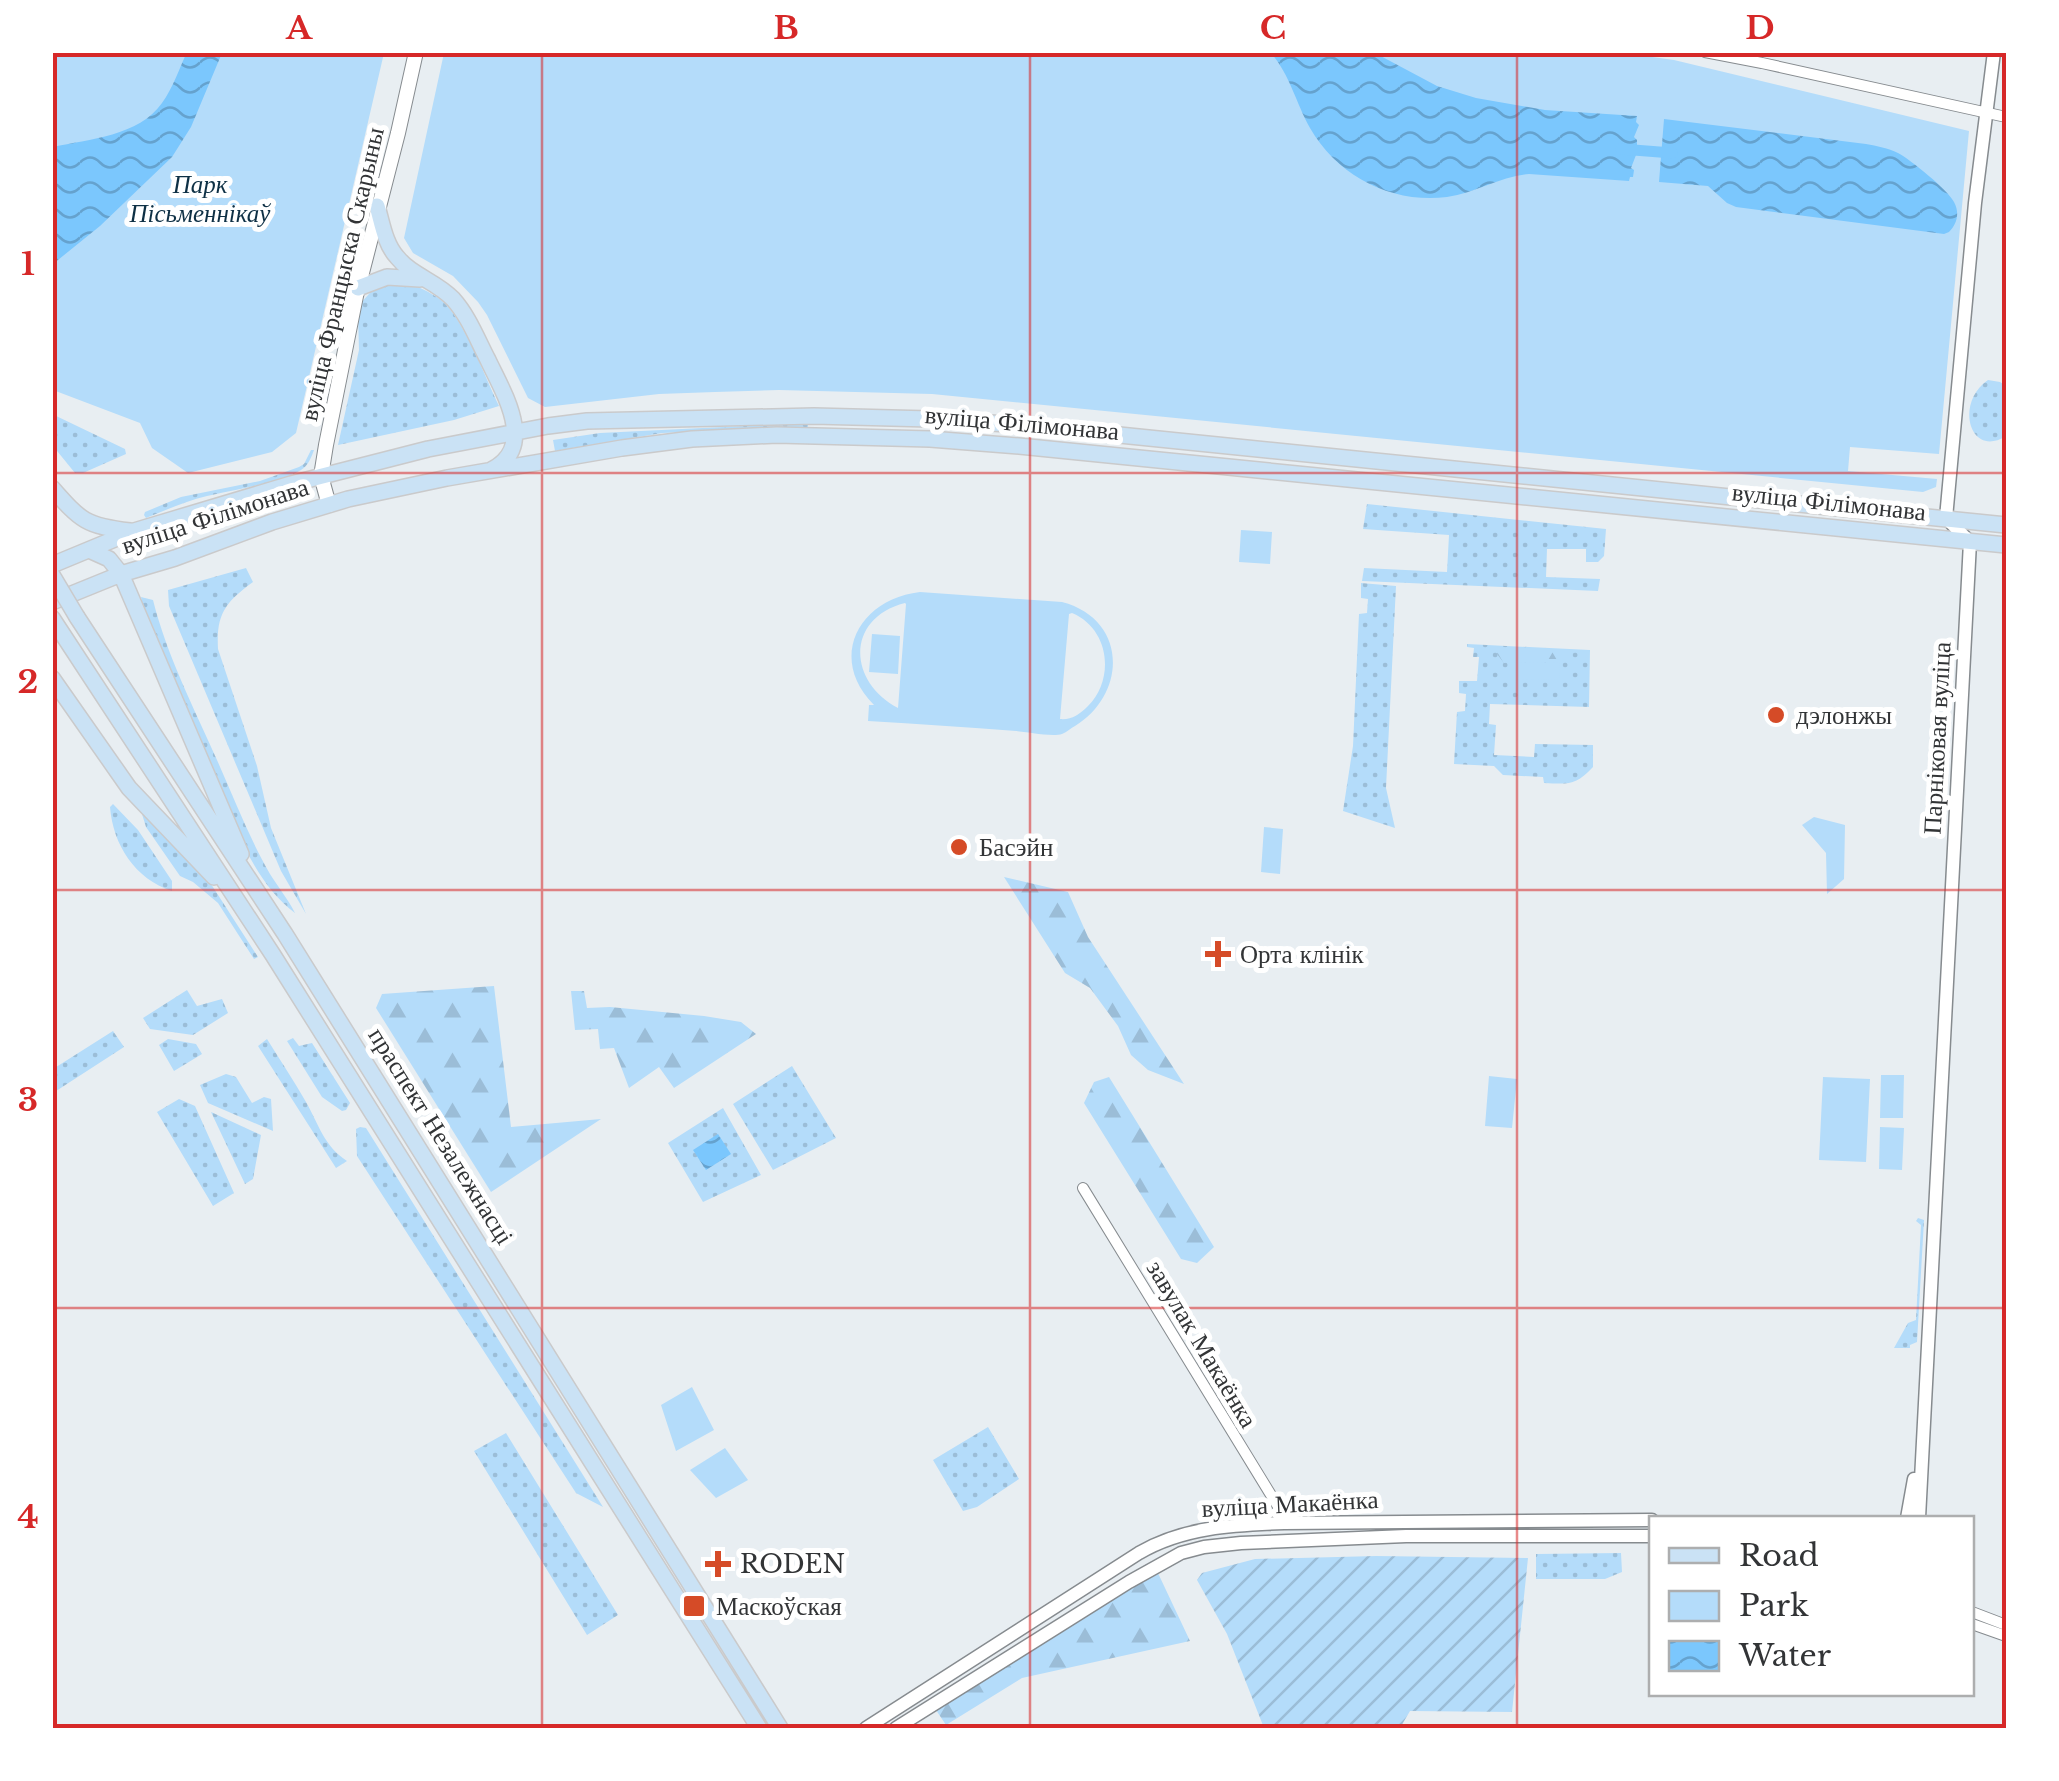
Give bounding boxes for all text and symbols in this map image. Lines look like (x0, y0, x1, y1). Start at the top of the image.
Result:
text: A (285, 8, 313, 48)
text: B (773, 8, 799, 48)
text: C (1260, 8, 1286, 48)
text: D (1745, 8, 1775, 48)
street label: вуліца Францыска Скарыны (293, 124, 391, 424)
park label: Парк Пісьменнікаў (129, 169, 271, 229)
text: 1 (21, 244, 35, 284)
street label: вуліца Філімонава (924, 399, 1120, 447)
street label: вуліца Філімонава (118, 471, 312, 561)
street label: вуліца Філімонава (1730, 476, 1928, 528)
street label: Парніковая вуліца (1916, 641, 1958, 835)
text: 2 (18, 662, 38, 702)
place label: дэлонжы (1796, 700, 1892, 731)
marker: дэлонжы (1765, 704, 1787, 726)
place label: Басэйн (979, 832, 1053, 863)
marker: Басэйн (948, 836, 970, 858)
place label: Орта клінік (1240, 939, 1365, 970)
marker: Орта клінік (1205, 941, 1231, 967)
street label: праспект Незалежнасці (362, 1022, 520, 1250)
text: 3 (18, 1080, 38, 1120)
street label: завулак Макаёнка (1140, 1255, 1264, 1433)
street label: вуліца Макаёнка (1201, 1484, 1379, 1524)
text: 4 (17, 1497, 39, 1537)
legend (1649, 1516, 1974, 1696)
text: Road (1739, 1537, 1819, 1574)
place label: RODEN (740, 1549, 845, 1580)
marker: RODEN (705, 1551, 731, 1577)
text: Park (1739, 1587, 1809, 1624)
place label: Маскоўская (716, 1591, 842, 1622)
marker: Маскоўская (681, 1593, 707, 1619)
text: Water (1738, 1637, 1832, 1674)

